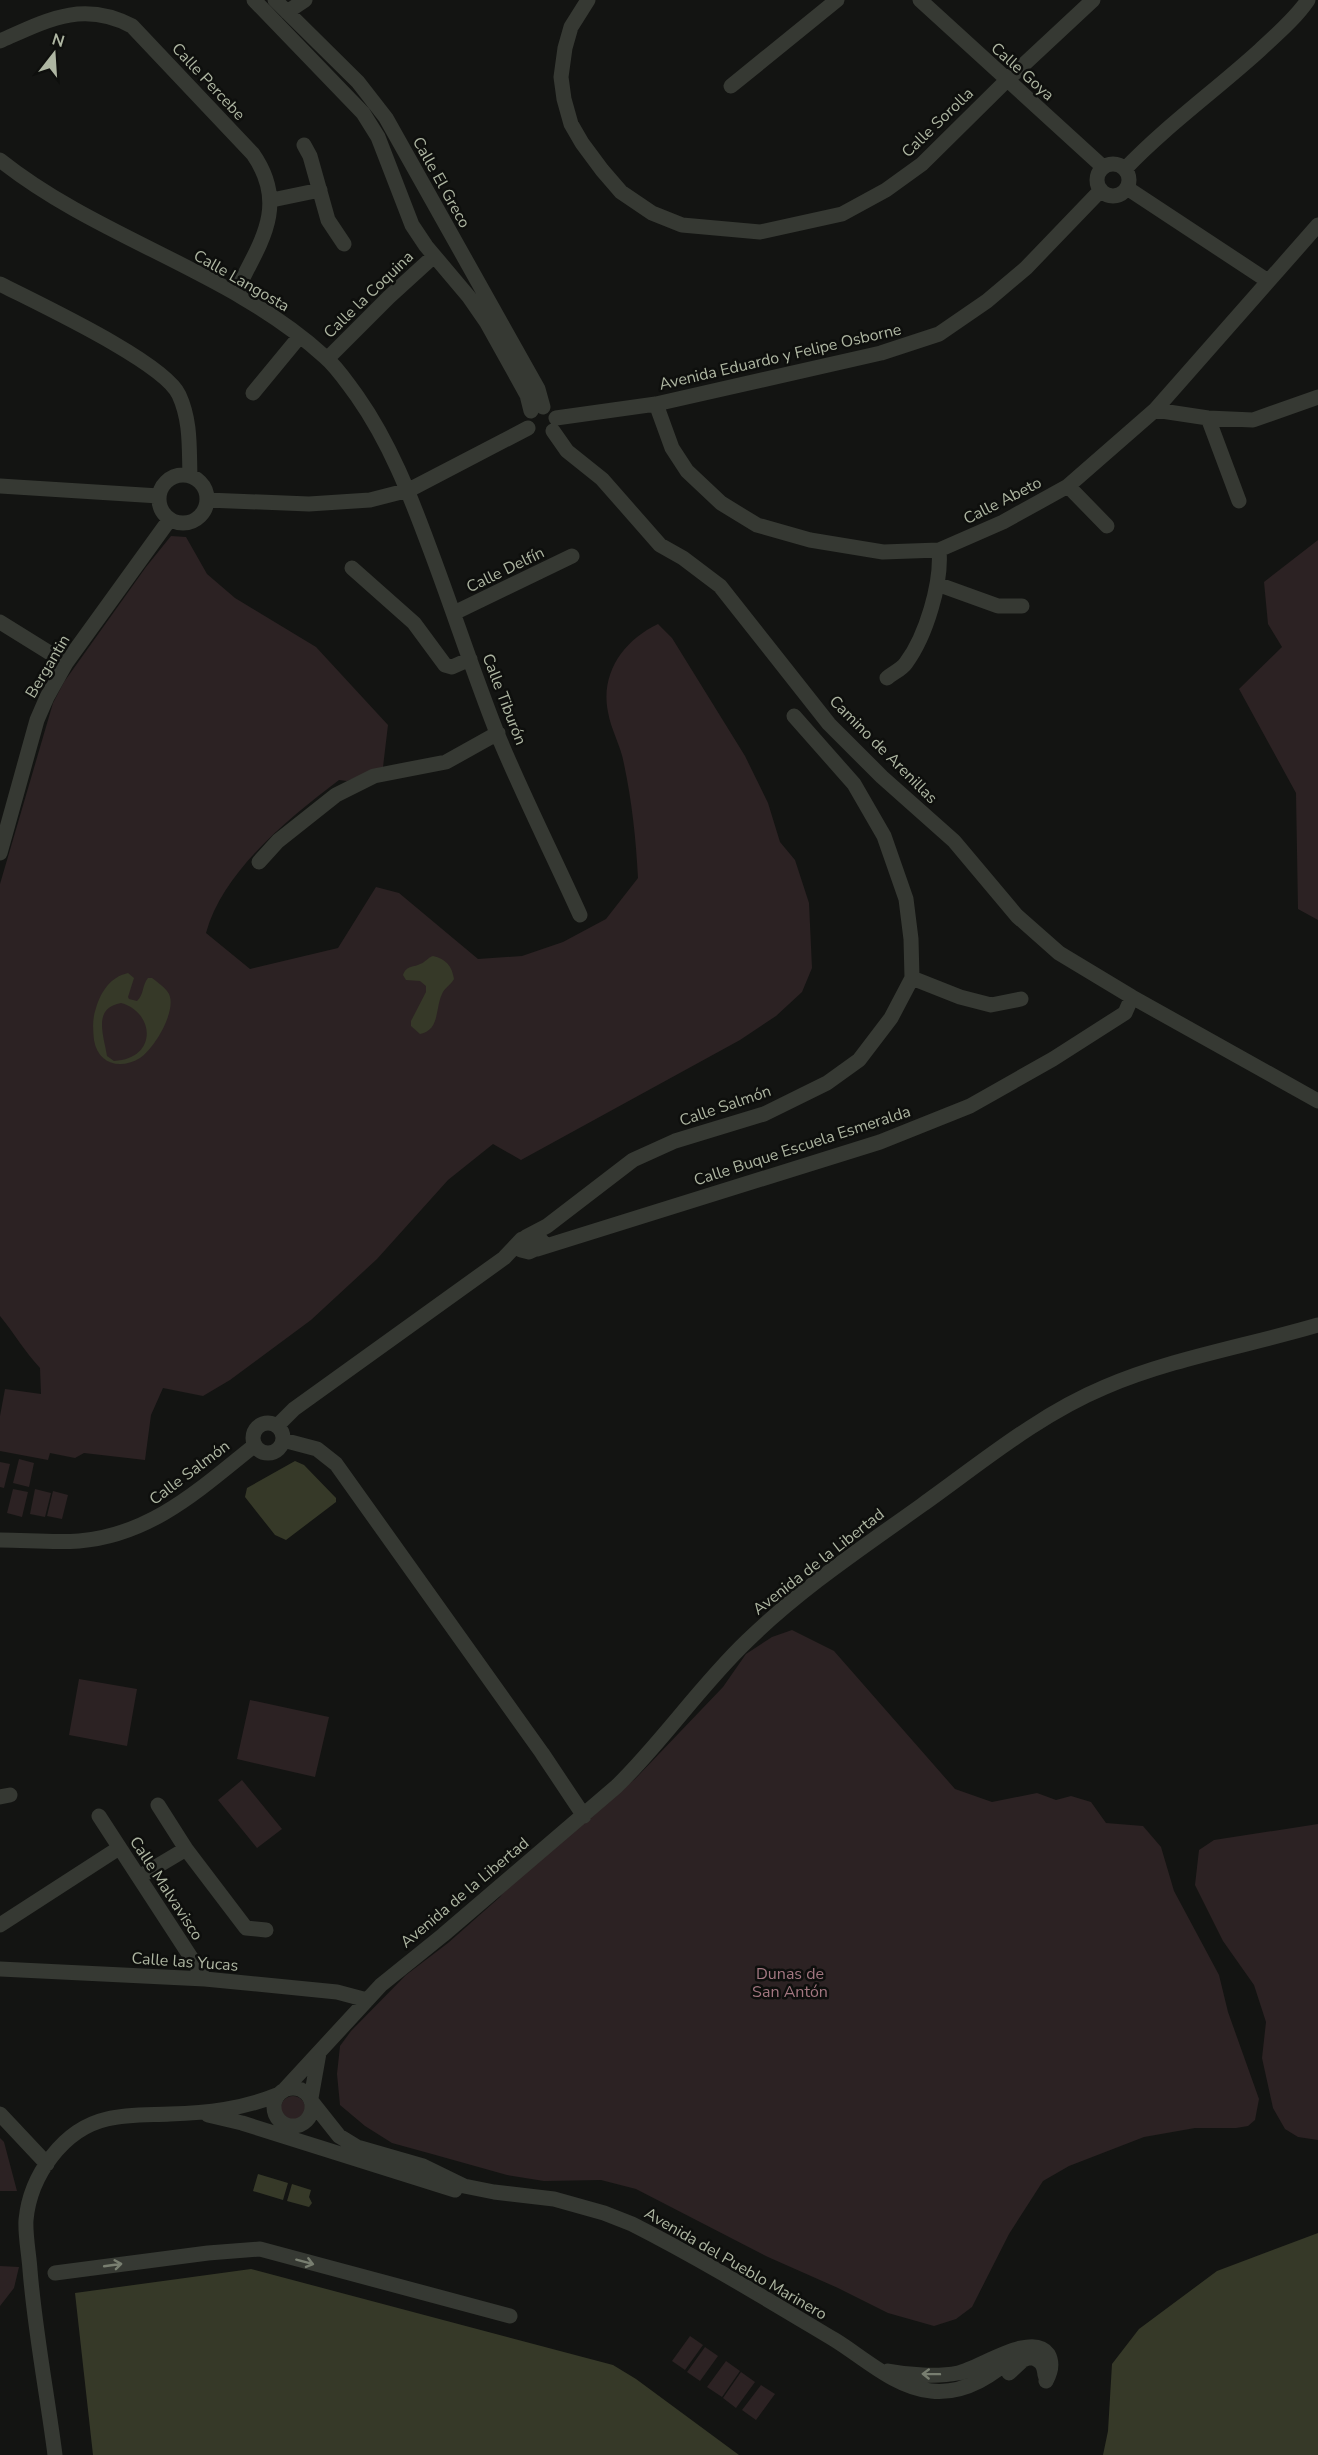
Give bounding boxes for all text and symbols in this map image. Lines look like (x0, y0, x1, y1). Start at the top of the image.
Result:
north arrow (24, 24, 84, 84)
text: N (49, 28, 67, 53)
street label: Calle Goya (986, 37, 1059, 106)
street label: Calle Percebe (167, 38, 250, 125)
street label: Calle Sorolla (897, 83, 979, 163)
street label: Calle El Greco (407, 133, 475, 232)
street label: Calle Langosta (190, 245, 293, 317)
street label: Calle la Coquina (319, 246, 418, 343)
street label: Avenida Eduardo y Felipe Osborne (657, 318, 903, 396)
street label: Calle Abeto (960, 472, 1045, 530)
street label: Calle Delfín (463, 542, 548, 598)
street label: Bergantin (20, 631, 75, 702)
street label: Calle Tiburón (477, 650, 532, 748)
street label: Camino de Arenillas (824, 691, 942, 809)
street label: Calle Salmón (676, 1080, 774, 1132)
street label: Calle Buque Escuela Esmeralda (691, 1100, 913, 1191)
street label: Calle Salmón (145, 1435, 234, 1510)
street label: Avenida de la Libertad (748, 1503, 889, 1620)
street label: Calle Malvavisco (124, 1832, 208, 1945)
street label: Avenida de la Libertad (396, 1832, 534, 1953)
street label: Calle las Yucas (131, 1947, 239, 1977)
park label: Dunas de San Antón (752, 1963, 828, 2003)
street label: Avenida del Pueblo Marinero (640, 2202, 831, 2325)
one-way arrow (295, 2256, 314, 2268)
one-way arrow (102, 2260, 122, 2271)
one-way arrow (921, 2368, 941, 2380)

